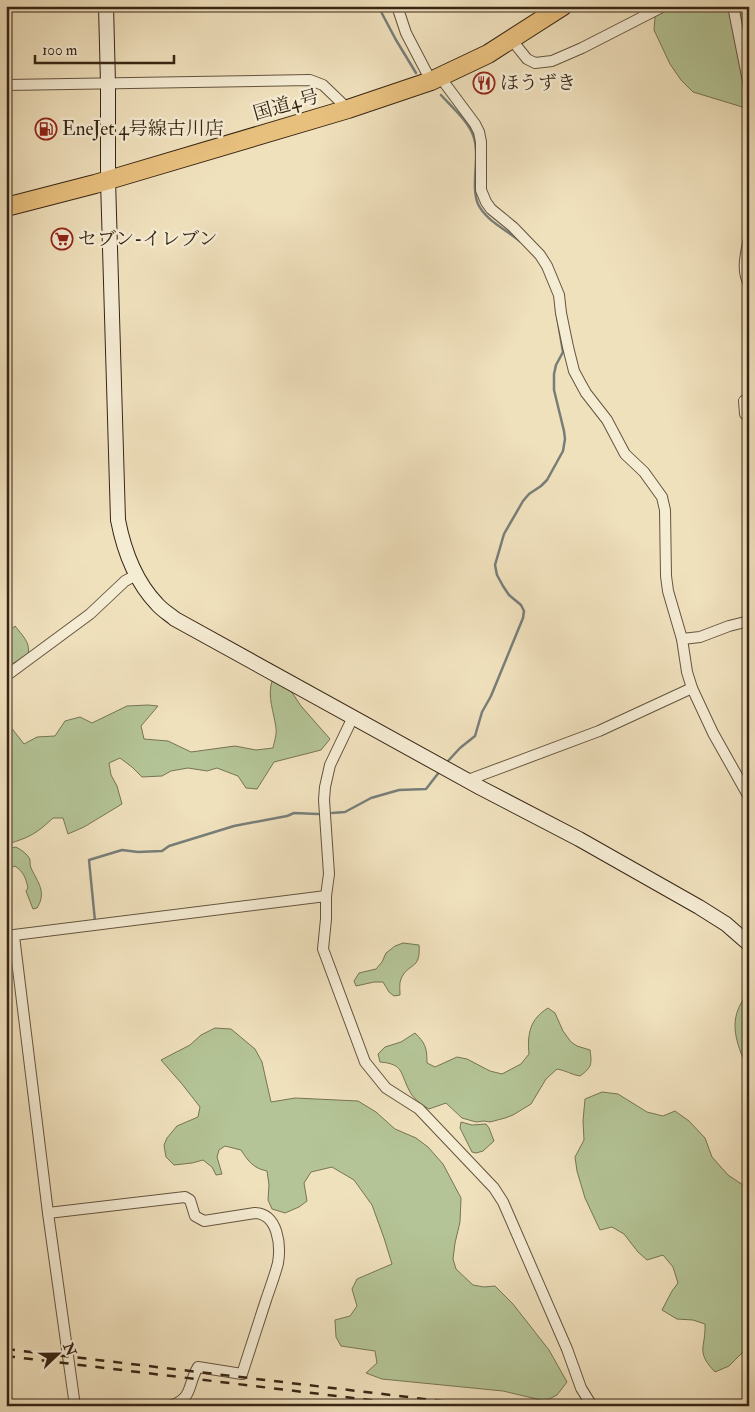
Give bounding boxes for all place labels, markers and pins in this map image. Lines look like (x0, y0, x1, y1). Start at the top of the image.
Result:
restaurant icon: ほうずき (472, 71, 496, 95)
place label: ほうずき (500, 71, 576, 95)
fuel station icon: EneJet 4号線古川店 (34, 117, 58, 141)
place label: EneJet 4号線古川店 (62, 117, 224, 141)
supermarket icon: セブン-イレブン (50, 227, 74, 251)
place label: セブン-イレブン (78, 227, 218, 251)

